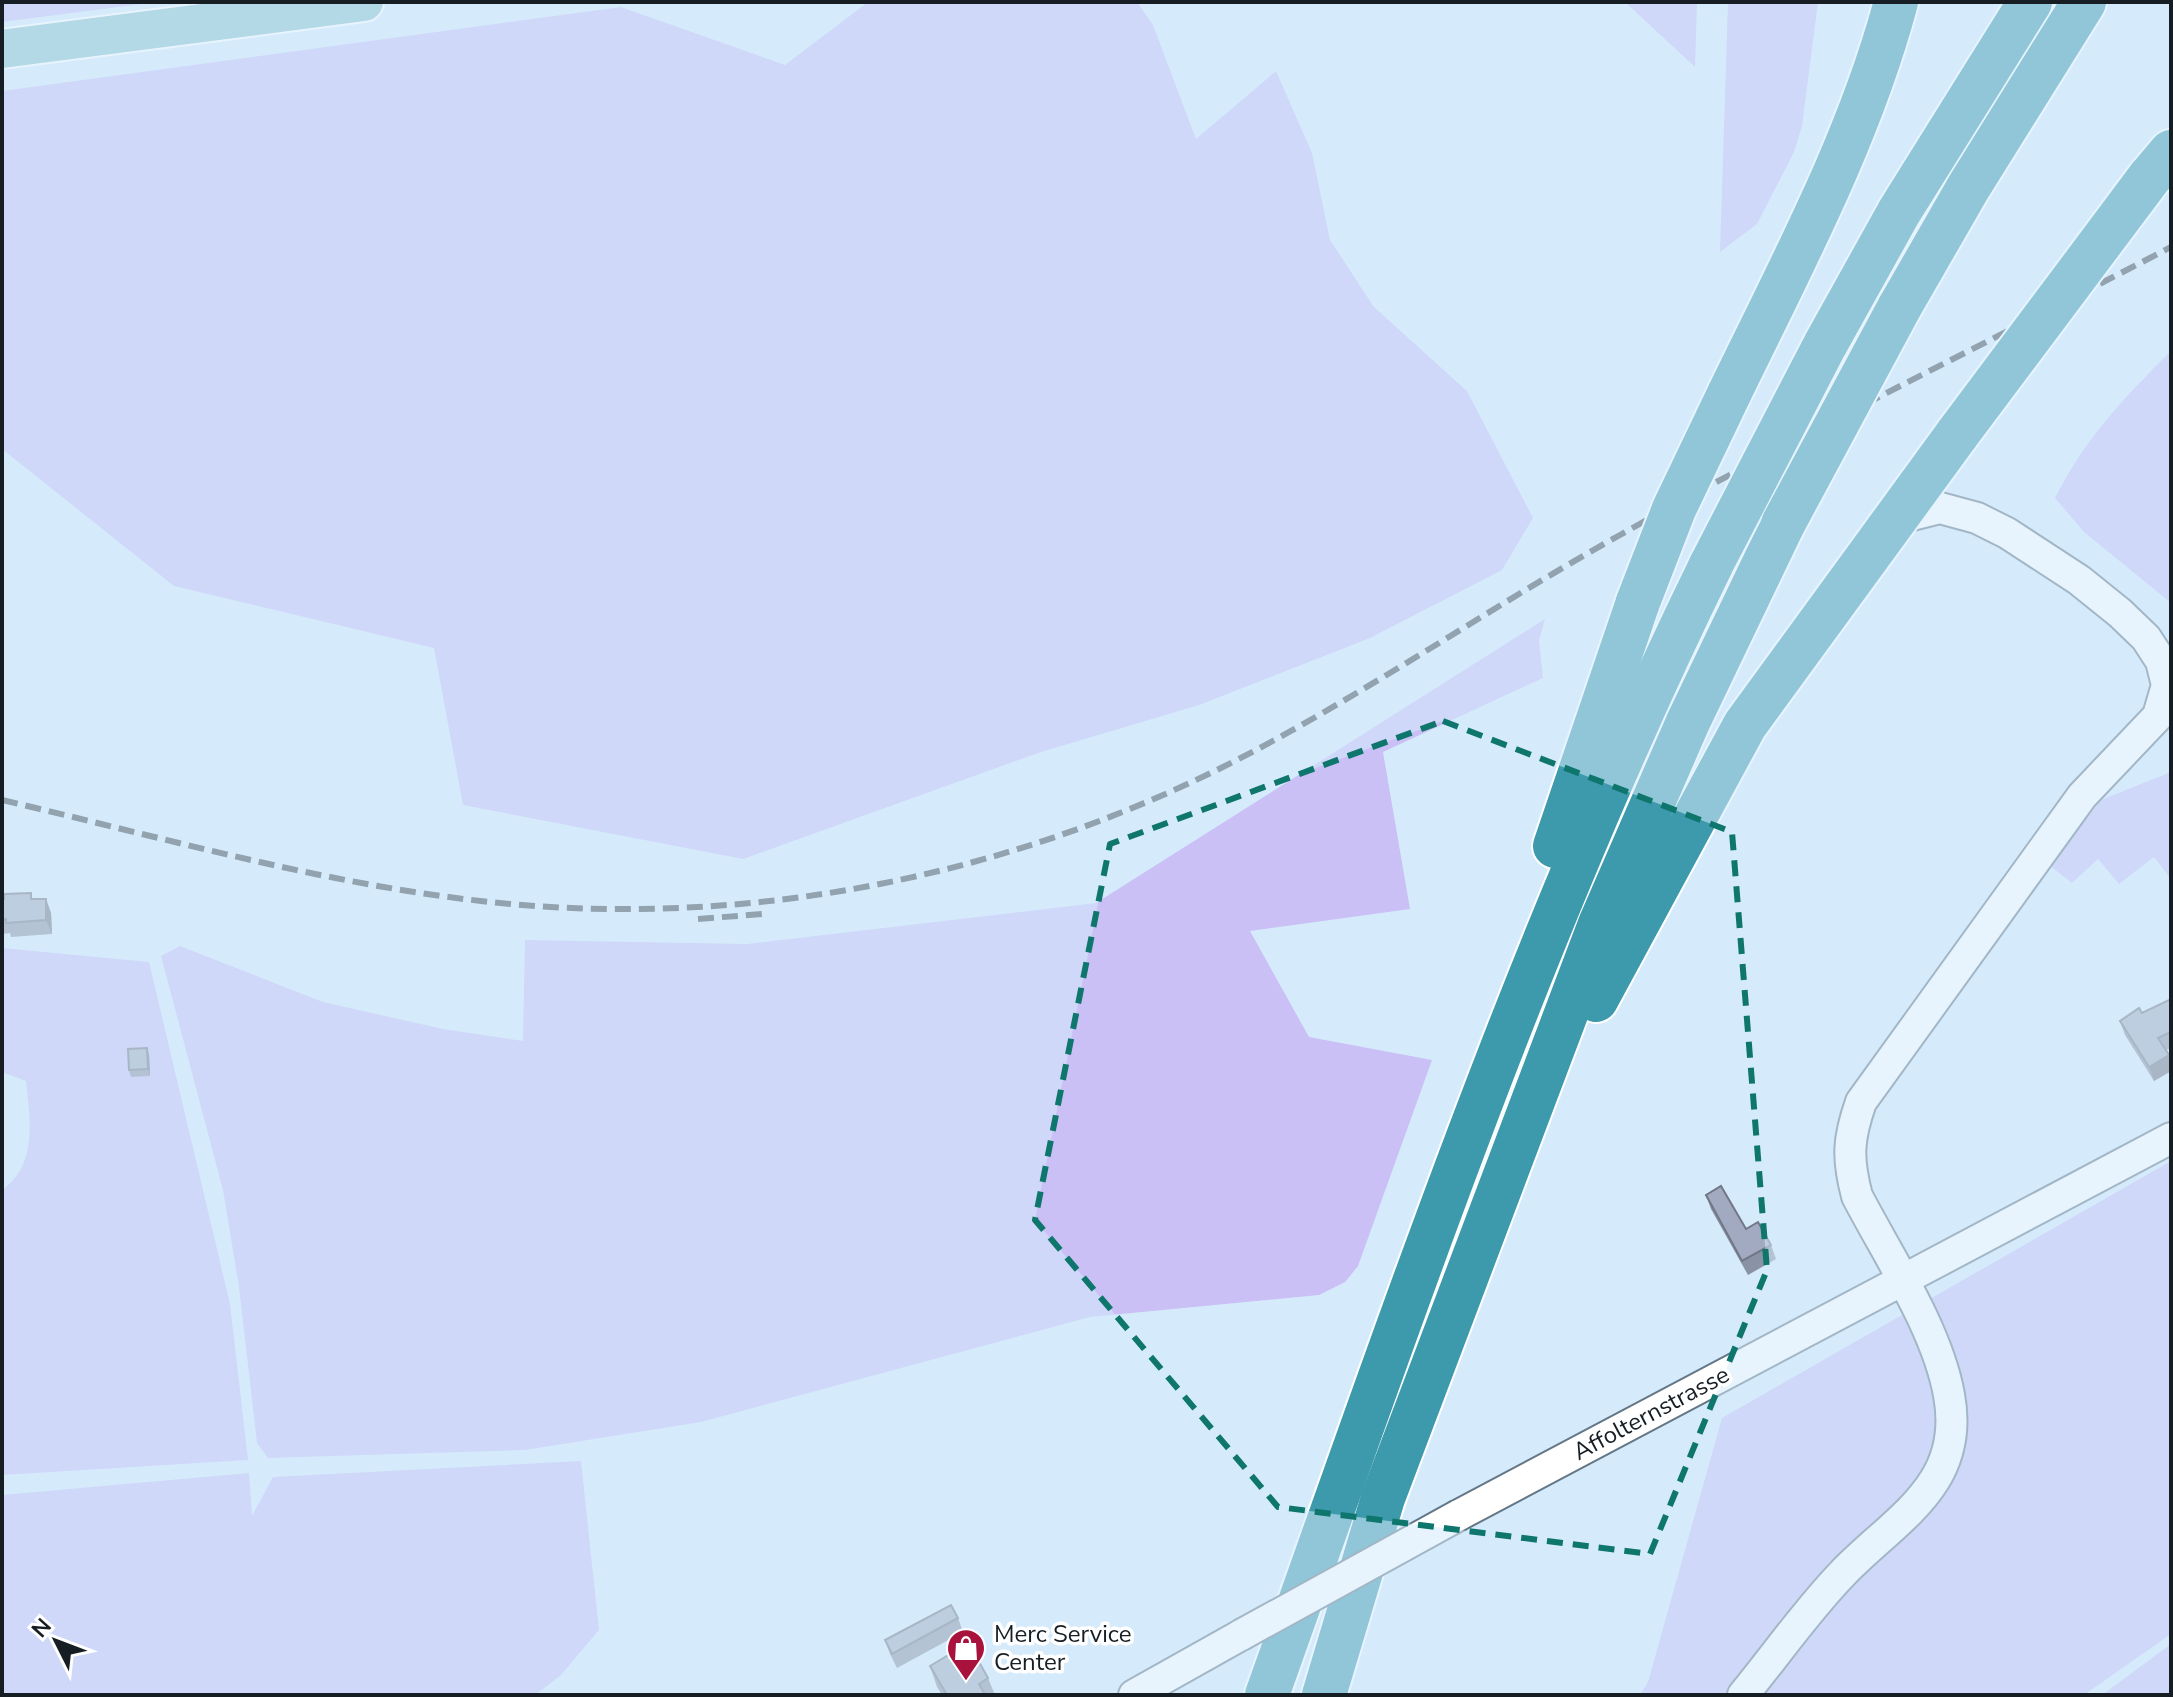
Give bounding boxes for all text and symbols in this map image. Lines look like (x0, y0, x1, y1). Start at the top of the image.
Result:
street label: Affolternstrasse (1567, 1358, 1735, 1468)
north arrow (16, 1601, 96, 1681)
text: N (25, 1612, 59, 1644)
place label: Merc Service Center (994, 1618, 1131, 1678)
shop icon: Merc Service Center (945, 1627, 987, 1682)

